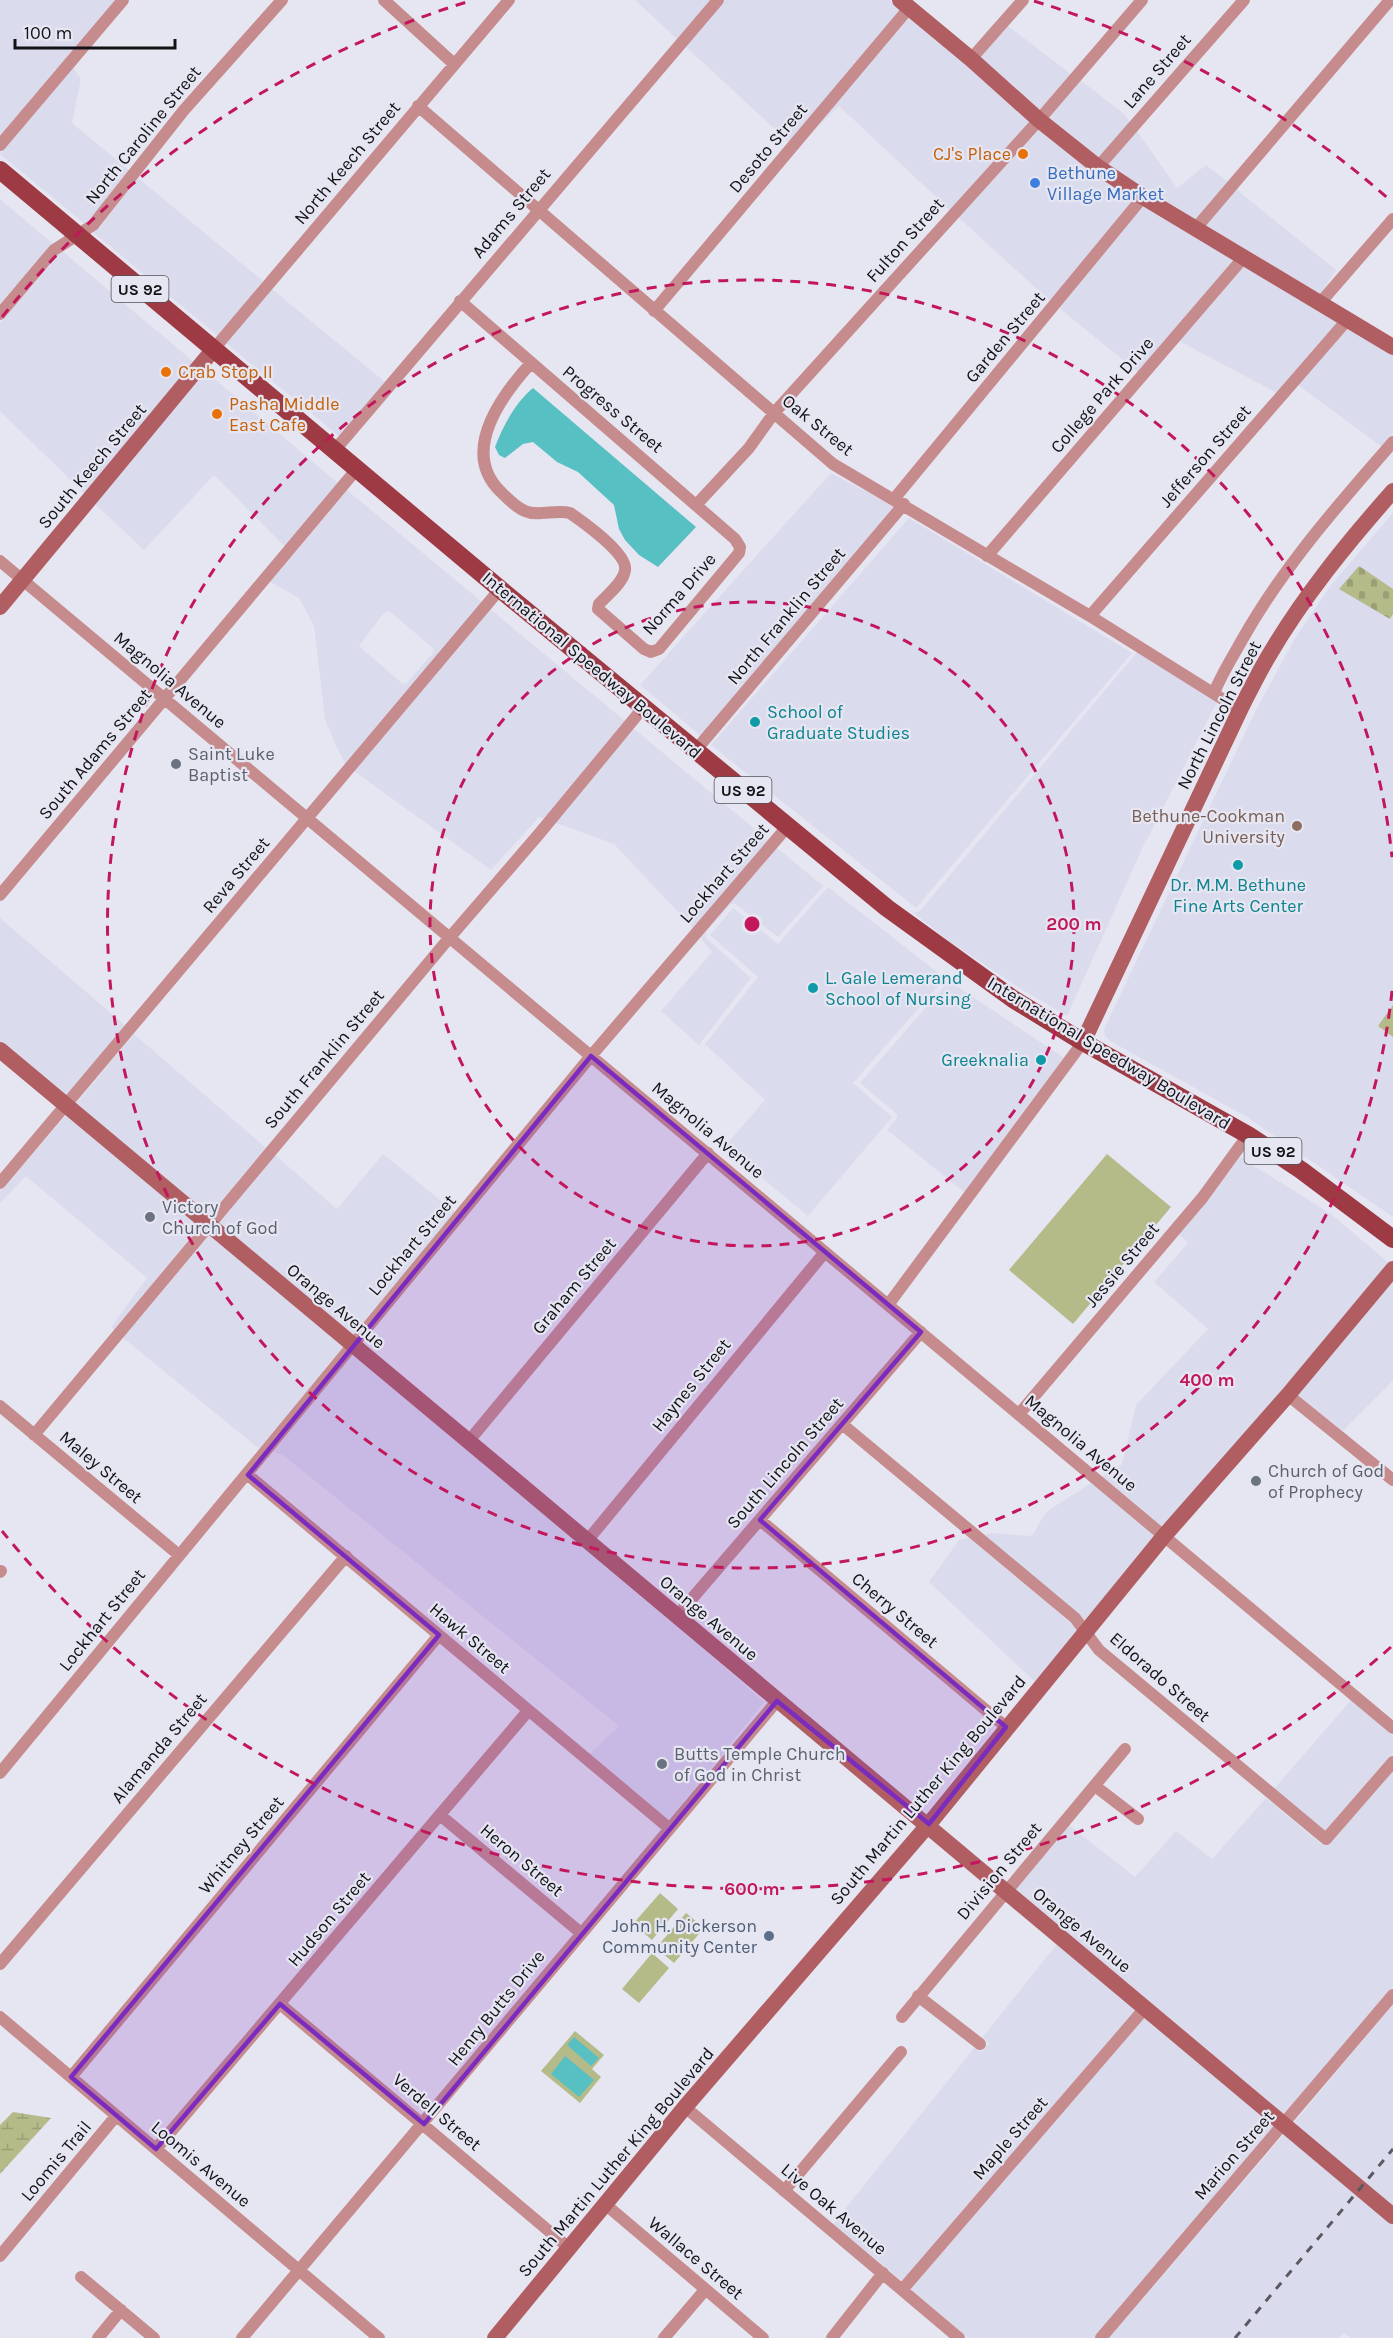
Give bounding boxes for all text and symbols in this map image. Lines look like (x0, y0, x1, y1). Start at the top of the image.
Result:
scale bar (15, 12, 176, 50)
text: 100 m (24, 22, 72, 44)
street label: Lane Street (1118, 29, 1196, 113)
street label: North Caroline Street (80, 61, 206, 209)
street label: North Keech Street (289, 97, 405, 229)
street label: Desoto Street (724, 98, 812, 197)
place label: CJ's Place (933, 143, 1011, 165)
marker: CJ's Place (1016, 147, 1030, 161)
place label: Bethune Village Market (1047, 162, 1164, 205)
street label: Adams Street (467, 163, 555, 263)
marker: Bethune Village Market (1028, 176, 1042, 190)
street label: Fulton Street (861, 193, 949, 287)
road number: US 92 (112, 276, 168, 302)
street label: Garden Street (960, 287, 1050, 387)
street label: College Park Drive (1046, 332, 1158, 458)
street label: Progress Street (558, 360, 668, 458)
place label: Crab Stop II (178, 361, 273, 383)
marker: Crab Stop II (159, 365, 173, 379)
street label: Oak Street (778, 390, 858, 461)
place label: Pasha Middle East Cafe (229, 393, 340, 436)
street label: South Keech Street (33, 399, 151, 533)
street label: Jefferson Street (1155, 400, 1256, 512)
marker: Pasha Middle East Cafe (210, 407, 224, 421)
street label: North Franklin Street (722, 543, 850, 689)
street label: Norma Drive (637, 548, 721, 640)
street label: International Speedway Boulevard (478, 567, 706, 763)
street label: Magnolia Avenue (109, 627, 231, 733)
street label: North Lincoln Street (1172, 637, 1266, 793)
street label: South Adams Street (34, 684, 156, 824)
place label: School of Graduate Studies (767, 701, 910, 744)
marker: School of Graduate Studies (748, 715, 762, 729)
place label: Saint Luke Baptist (188, 743, 275, 786)
marker: Saint Luke Baptist (169, 757, 183, 771)
road number: US 92 (714, 777, 771, 803)
place label: Bethune-Cookman University (1131, 805, 1286, 848)
street label: Lockhart Street (675, 818, 774, 928)
marker: Bethune-Cookman University (1290, 819, 1304, 833)
street label: Reva Street (198, 832, 274, 918)
marker: Dr. M.M. Bethune Fine Arts Center (1231, 858, 1245, 872)
place label: Dr. M.M. Bethune Fine Arts Center (1170, 874, 1306, 917)
text: 200 m (1046, 913, 1102, 935)
centre of rings (742, 914, 762, 934)
place label: L. Gale Lemerand School of Nursing (825, 967, 971, 1010)
street label: International Speedway Boulevard (983, 972, 1235, 1134)
marker: L. Gale Lemerand School of Nursing (806, 981, 820, 995)
street label: South Franklin Street (259, 985, 389, 1133)
place label: Greeknalia (941, 1049, 1029, 1071)
marker: Greeknalia (1034, 1053, 1048, 1067)
street label: Magnolia Avenue (647, 1077, 769, 1183)
road number: US 92 (1244, 1138, 1302, 1164)
street label: Lockhart Street (363, 1190, 461, 1300)
place label: Victory Church of God (162, 1196, 278, 1239)
marker: Victory Church of God (143, 1210, 157, 1224)
street label: Jessie Street (1080, 1218, 1164, 1312)
street label: Graham Street (527, 1233, 621, 1339)
street label: Orange Avenue (282, 1258, 390, 1354)
street label: Haynes Street (647, 1334, 735, 1436)
text: 400 m (1179, 1369, 1235, 1391)
street label: Magnolia Avenue (1020, 1390, 1142, 1496)
street label: South Lincoln Street (722, 1393, 848, 1533)
street label: Maley Street (55, 1426, 147, 1508)
place label: Church of God of Prophecy (1268, 1460, 1384, 1503)
marker: Church of God of Prophecy (1249, 1474, 1263, 1488)
street label: Lockhart Street (54, 1564, 150, 1676)
street label: Cherry Street (847, 1567, 943, 1653)
street label: Orange Avenue (655, 1570, 763, 1666)
street label: Hawk Street (425, 1598, 515, 1678)
street label: Eldorado Street (1105, 1627, 1215, 1727)
street label: South Martin Luther King Boulevard (825, 1671, 1031, 1909)
street label: Alamanda Street (106, 1688, 212, 1808)
place label: Butts Temple Church of God in Christ (674, 1743, 846, 1786)
marker: Butts Temple Church of God in Christ (655, 1757, 669, 1771)
street label: Whitney Street (194, 1791, 289, 1899)
street label: Division Street (952, 1817, 1046, 1924)
street label: Heron Street (476, 1819, 568, 1901)
street label: Hudson Street (283, 1867, 375, 1971)
text: 600 m (724, 1878, 780, 1900)
street label: Orange Avenue (1028, 1882, 1136, 1978)
place label: John H. Dickerson Community Center (602, 1915, 757, 1958)
marker: John H. Dickerson Community Center (762, 1929, 776, 1943)
street label: Henry Butts Drive (443, 1946, 549, 2070)
street label: South Martin Luther King Boulevard (513, 2043, 719, 2281)
street label: Verdell Street (388, 2069, 486, 2156)
street label: Maple Street (968, 2092, 1052, 2184)
street label: Marion Street (1189, 2106, 1279, 2204)
street label: Loomis Trail (16, 2116, 96, 2206)
street label: Loomis Avenue (147, 2116, 255, 2212)
street label: Live Oak Avenue (777, 2158, 891, 2260)
street label: Wallace Street (644, 2212, 748, 2304)

